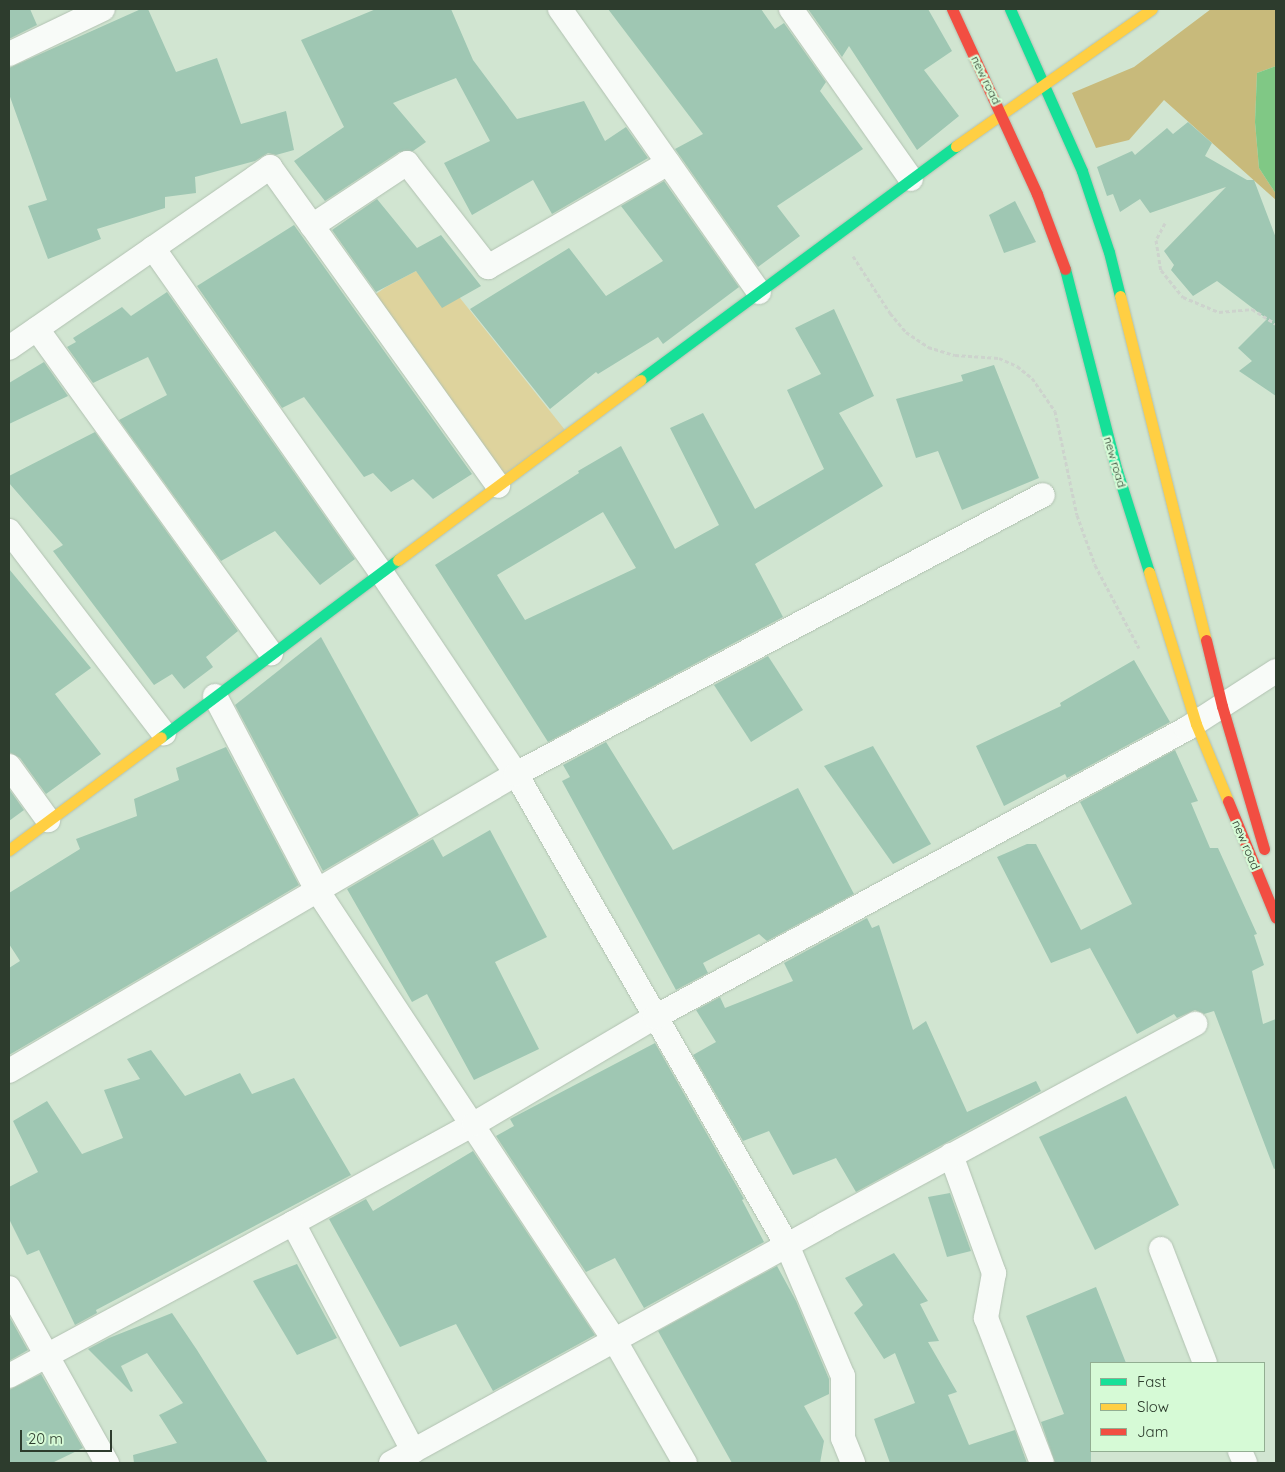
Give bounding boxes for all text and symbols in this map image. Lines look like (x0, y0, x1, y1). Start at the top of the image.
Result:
street label: new road (968, 53, 1004, 107)
street label: new road (1101, 435, 1129, 489)
street label: new road (1229, 818, 1263, 872)
legend (1090, 1362, 1265, 1452)
text: Fast (1137, 1372, 1166, 1391)
text: Slow (1137, 1397, 1169, 1416)
scale bar (22, 1420, 115, 1452)
text: Jam (1137, 1422, 1168, 1441)
text: 20 m (28, 1429, 63, 1448)

